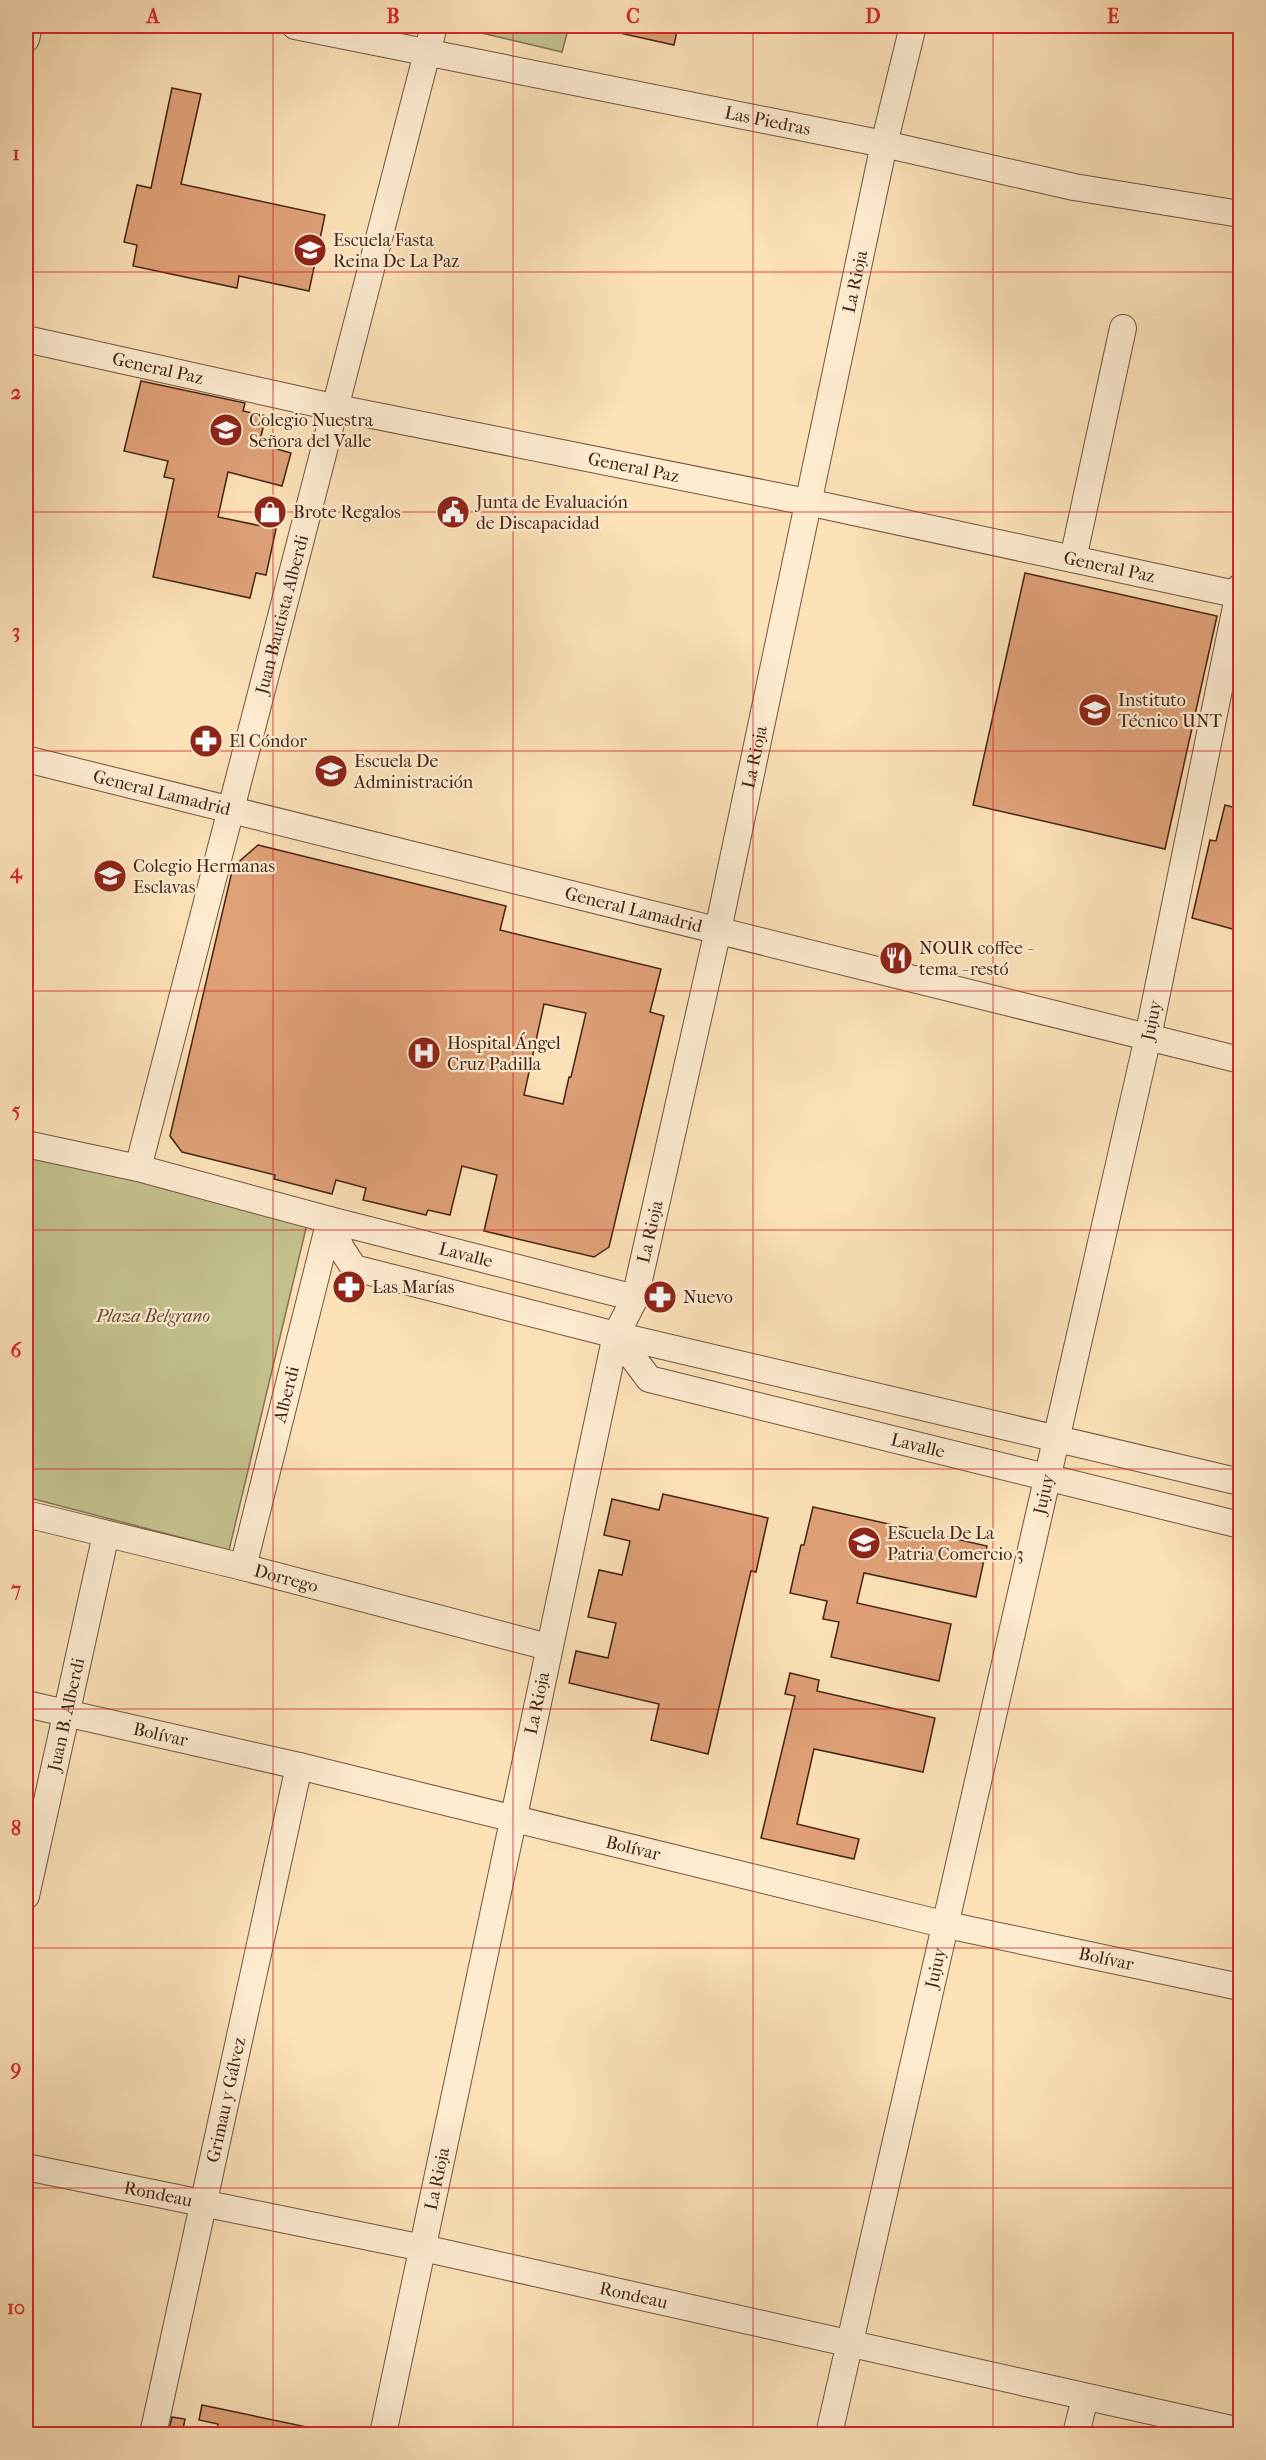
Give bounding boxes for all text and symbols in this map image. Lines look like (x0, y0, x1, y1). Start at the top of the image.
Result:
text: A (145, 5, 161, 28)
text: B (386, 5, 400, 28)
text: C (626, 5, 640, 28)
text: D (865, 5, 881, 28)
text: E (1107, 5, 1119, 28)
street label: Las Piedras (723, 102, 813, 140)
text: 1 (12, 142, 20, 165)
place label: Escuela Fasta Reina De La Paz (333, 230, 459, 272)
school or university icon: Escuela Fasta Reina De La Paz (292, 232, 328, 268)
street label: La Rioja (839, 248, 872, 315)
street label: General Paz (110, 348, 205, 389)
text: 2 (11, 381, 21, 404)
place label: Colegio Nuestra Señora del Valle (249, 410, 374, 452)
school or university icon: Colegio Nuestra Señora del Valle (208, 412, 244, 448)
street label: General Paz (586, 448, 681, 487)
place label: Junta de Evaluación de Discapacidad (474, 492, 629, 534)
shop icon: Brote Regalos (252, 494, 288, 530)
public building icon: Junta de Evaluación de Discapacidad (435, 494, 471, 530)
place label: Brote Regalos (293, 502, 401, 523)
street label: Juan Bautista Alberdi (251, 532, 313, 698)
street label: General Paz (1062, 547, 1157, 587)
text: 3 (12, 620, 20, 643)
place label: Instituto Técnico UNT (1118, 690, 1223, 732)
school or university icon: Instituto Técnico UNT (1077, 692, 1113, 728)
pharmacy icon: El Cóndor (188, 723, 224, 759)
street label: La Rioja (738, 723, 772, 790)
place label: El Cóndor (229, 731, 307, 752)
place label: Escuela De Administración (353, 751, 474, 793)
school or university icon: Escuela De Administración (313, 753, 349, 789)
street label: General Lamadrid (91, 766, 233, 820)
place label: Colegio Hermanas Esclavas (133, 856, 275, 898)
school or university icon: Colegio Hermanas Esclavas (92, 858, 128, 894)
text: 4 (9, 860, 23, 884)
street label: General Lamadrid (563, 883, 705, 937)
place label: NOUR coffee - tema - restó (919, 938, 1034, 980)
restaurant icon: NOUR coffee - tema - restó (878, 940, 914, 976)
street label: Jujuy (1137, 997, 1167, 1045)
place label: Hospital Ángel Cruz Padilla (447, 1032, 561, 1075)
hospital icon: Hospital Ángel Cruz Padilla (406, 1035, 442, 1071)
text: 5 (12, 1099, 21, 1122)
street label: La Rioja (633, 1198, 668, 1265)
street label: Lavalle (437, 1238, 495, 1272)
pharmacy icon: Las Marías (331, 1269, 367, 1305)
place label: Las Marías (372, 1277, 455, 1298)
pharmacy icon: Nuevo (642, 1279, 678, 1315)
place label: Nuevo (683, 1287, 733, 1308)
park label: Plaza Belgrano (95, 1306, 210, 1327)
text: 6 (11, 1339, 23, 1362)
street label: Alberdi (269, 1363, 304, 1426)
street label: Lavalle (889, 1429, 947, 1463)
street label: Jujuy (1029, 1471, 1059, 1518)
place label: Escuela De La Patria Comercio 3 (887, 1523, 1024, 1565)
school or university icon: Escuela De La Patria Comercio 3 (846, 1525, 882, 1561)
street label: Dorrego (252, 1560, 320, 1597)
text: 7 (10, 1578, 21, 1601)
street label: Juan B. Alberdi (43, 1655, 90, 1775)
street label: La Rioja (521, 1669, 554, 1736)
street label: Bolívar (131, 1719, 190, 1752)
text: 8 (11, 1817, 21, 1840)
street label: Bolívar (604, 1832, 663, 1865)
street label: Bolívar (1077, 1943, 1136, 1975)
street label: Jujuy (921, 1944, 951, 1992)
street label: Grimau y Gálvez (203, 2035, 250, 2165)
text: 9 (10, 2057, 21, 2080)
street label: La Rioja (421, 2145, 454, 2212)
street label: Rondeau (122, 2177, 194, 2212)
street label: Rondeau (597, 2278, 670, 2313)
text: 10 (7, 2296, 25, 2319)

